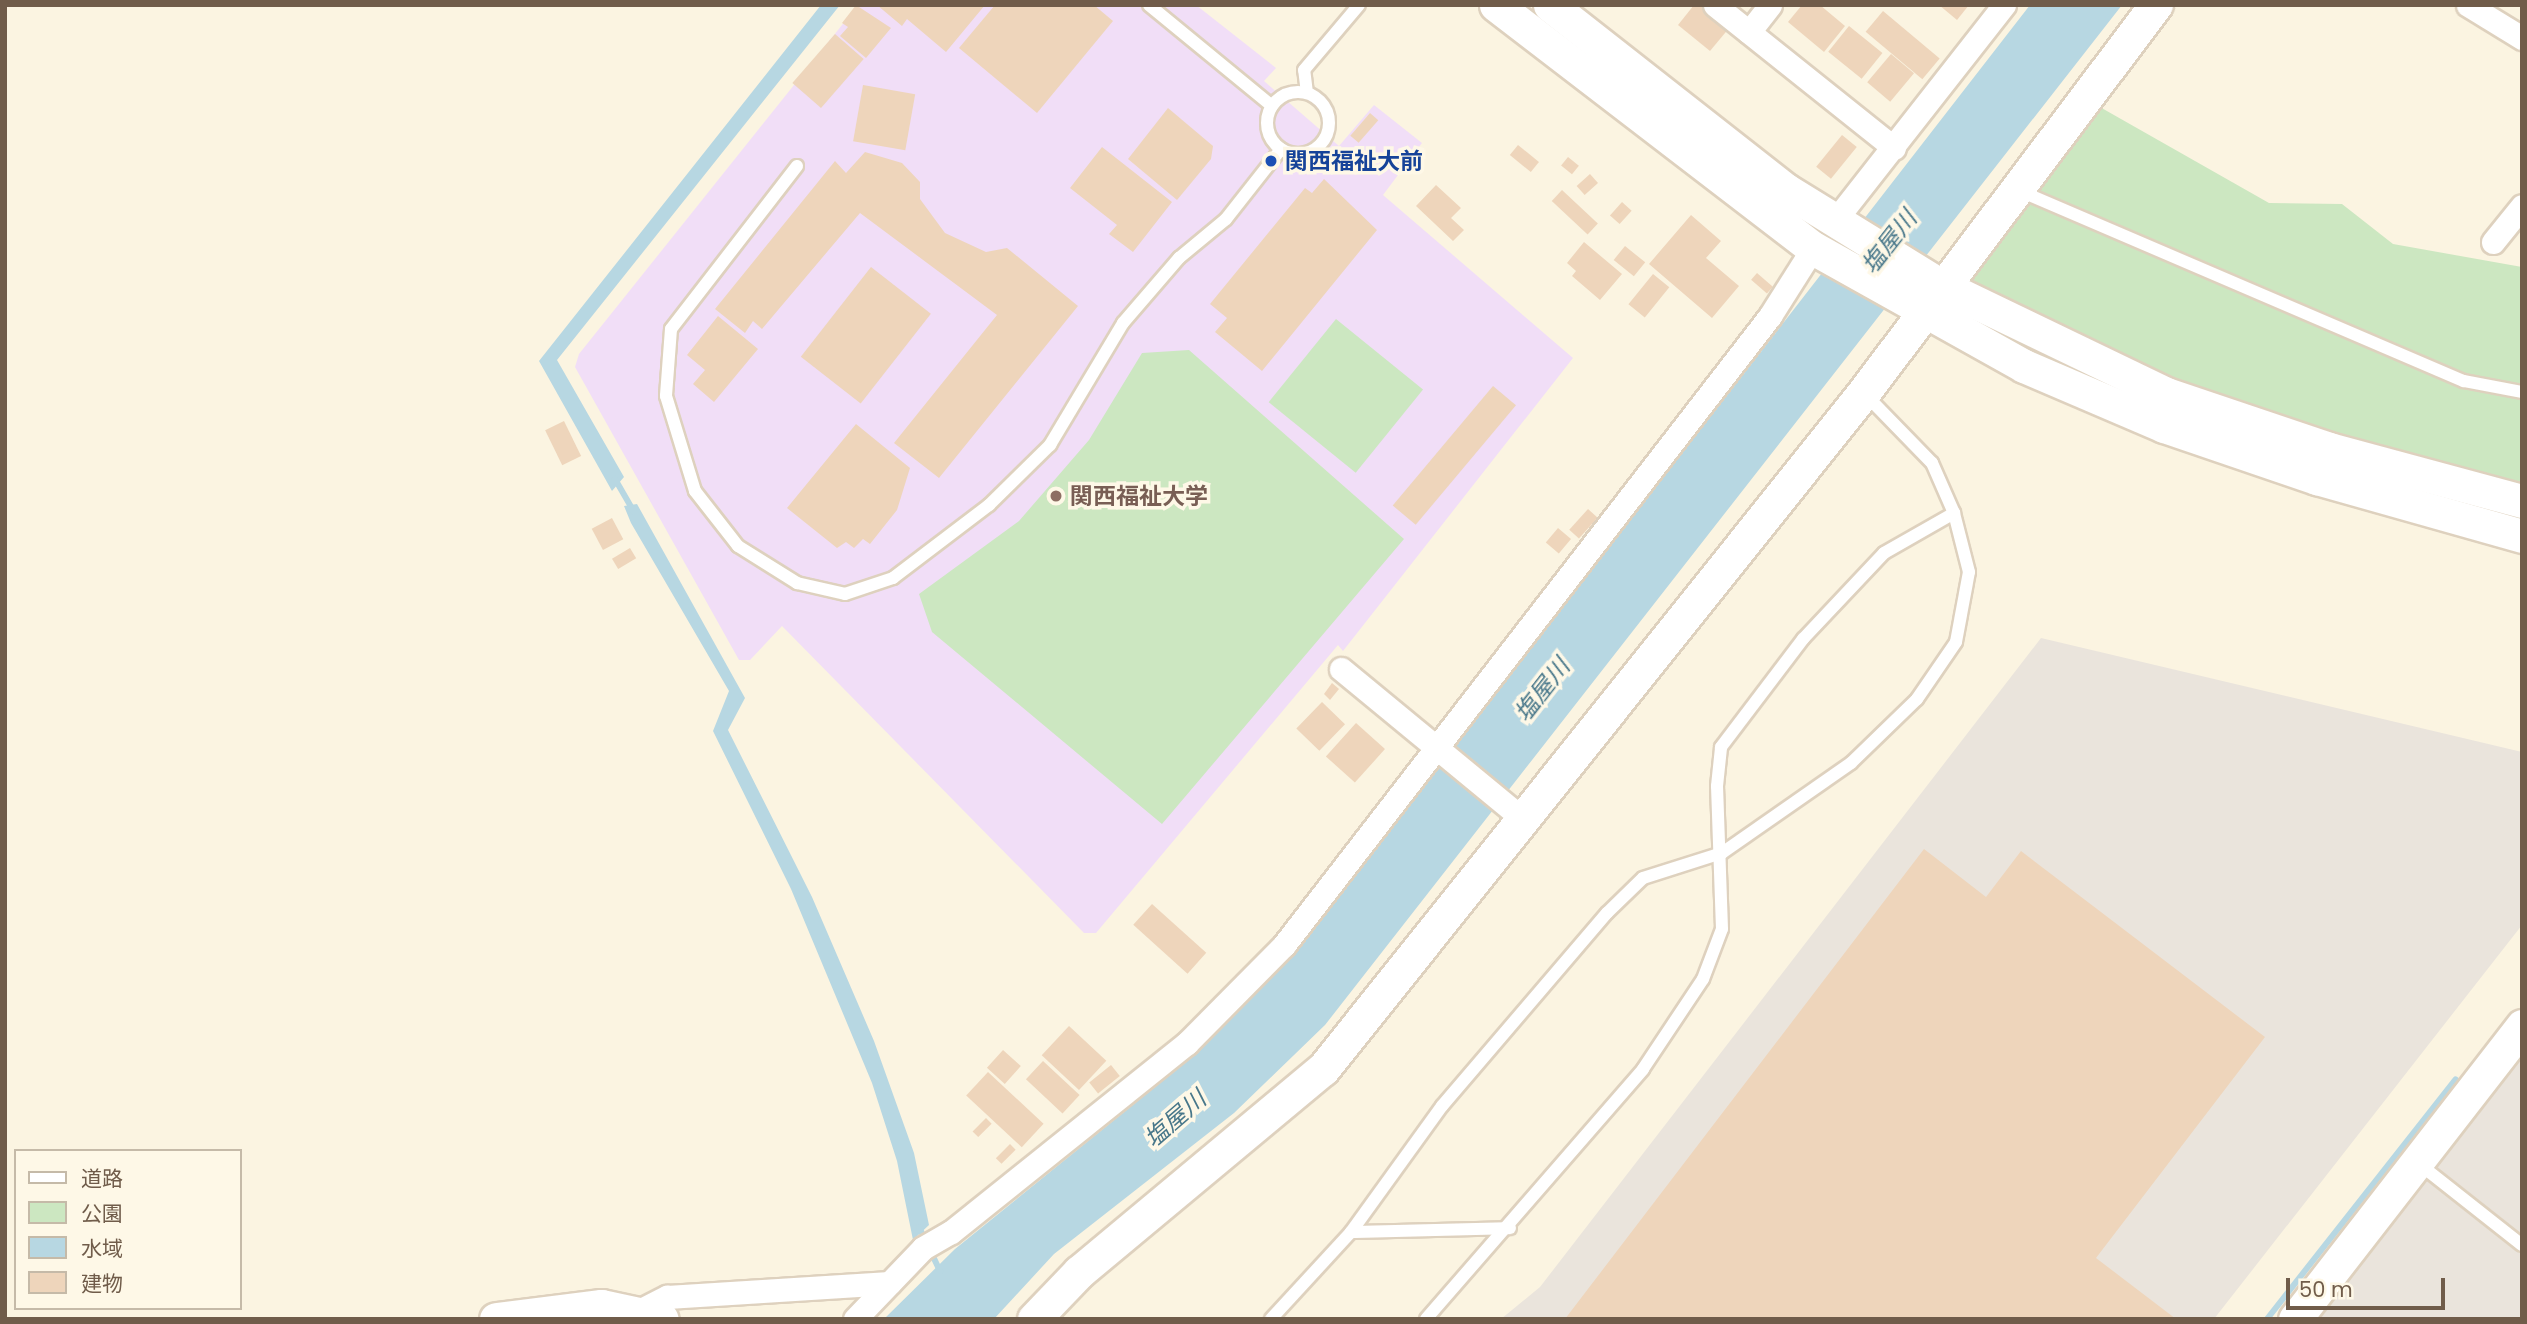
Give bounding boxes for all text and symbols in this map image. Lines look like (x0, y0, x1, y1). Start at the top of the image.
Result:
place label: 関西福祉大前 (1285, 147, 1423, 175)
marker: 関西福祉大前 (1263, 153, 1279, 169)
water label: 塩屋川 (1855, 205, 1923, 279)
place label: 関西福祉大学 (1070, 482, 1208, 510)
marker: 関西福祉大学 (1048, 488, 1064, 504)
water label: 塩屋川 (1508, 653, 1576, 727)
water label: 塩屋川 (1138, 1085, 1212, 1153)
legend (14, 1149, 242, 1310)
text: 道路 (81, 1164, 123, 1193)
text: 公園 (81, 1199, 123, 1228)
text: 水域 (81, 1234, 123, 1263)
scale bar (2289, 1264, 2448, 1308)
text: 建物 (81, 1269, 123, 1298)
text: 50 m (2299, 1275, 2353, 1304)

